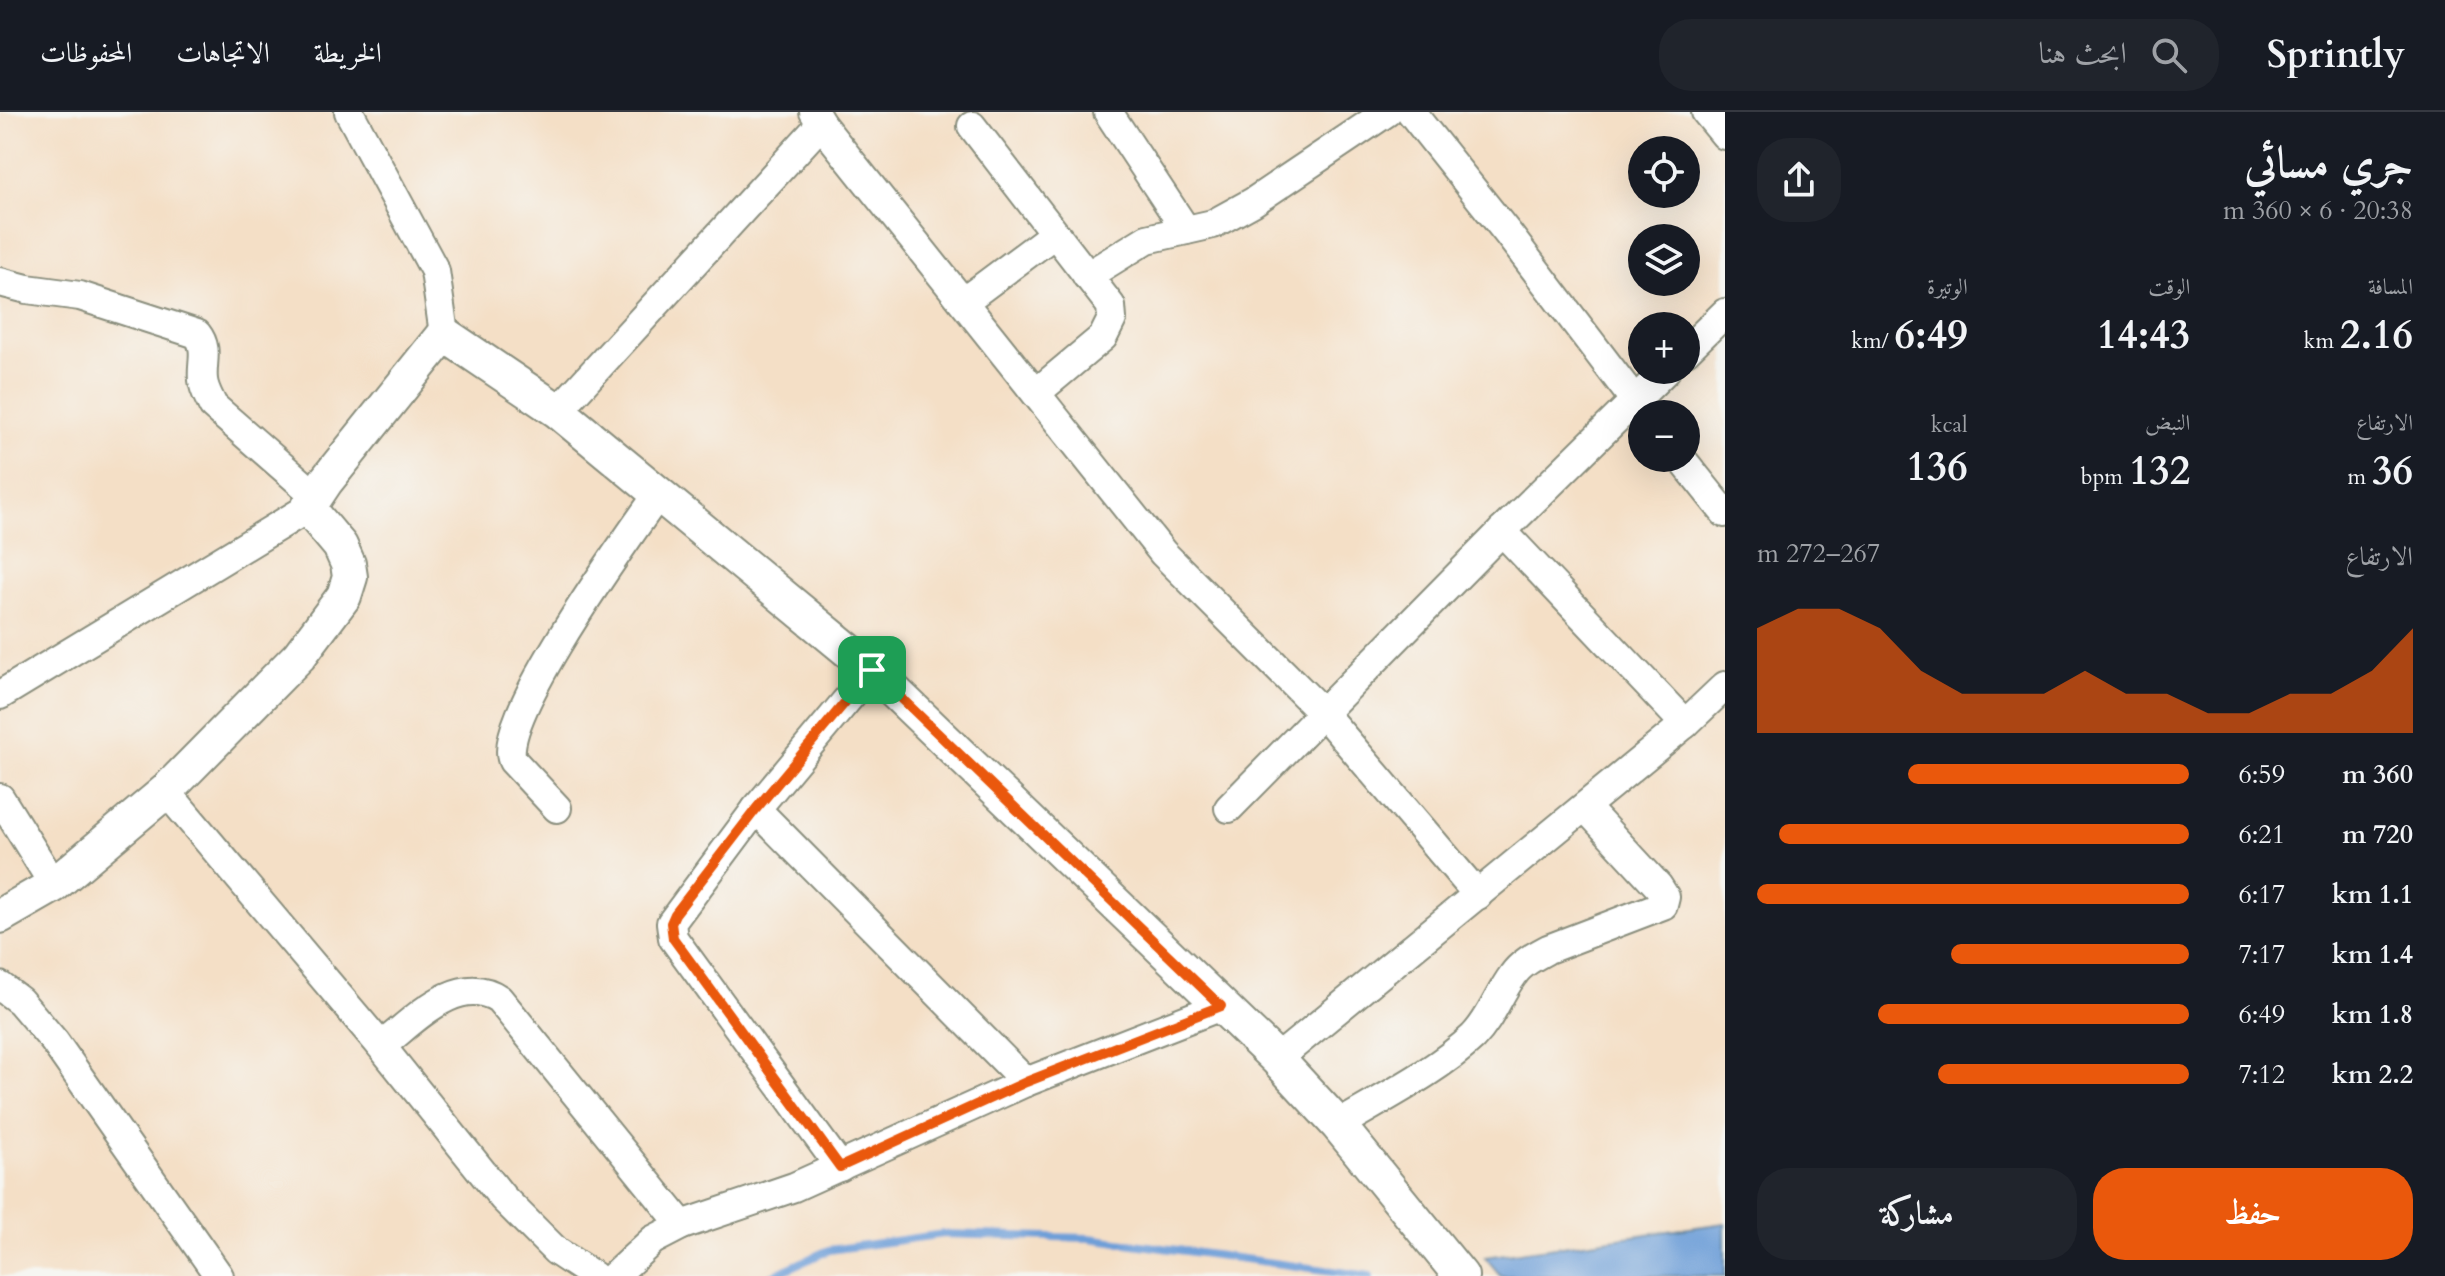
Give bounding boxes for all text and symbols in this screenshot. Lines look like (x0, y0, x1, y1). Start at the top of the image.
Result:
search box (1659, 19, 2219, 91)
text: Sprintly (2267, 29, 2405, 81)
text: ابحث هنا (2039, 33, 2127, 74)
icon: search (2147, 33, 2191, 77)
text: المحفوظات (40, 34, 132, 72)
text: الاتجاهات (176, 34, 270, 72)
text: الخريطة (314, 34, 382, 72)
text: جري مسائي (2244, 133, 2413, 193)
map controls (1628, 136, 1700, 472)
button: locate (1628, 136, 1700, 208)
button: share (1757, 138, 1841, 222)
text: 20:38 · 6 × 360 m (2223, 193, 2413, 228)
button: layers (1628, 224, 1700, 296)
text: الوتيرة (1927, 272, 1968, 302)
text: الوقت (2148, 272, 2190, 302)
text: المسافة (2368, 272, 2413, 302)
text: 6:49 (1895, 308, 1968, 363)
text: 14:43 (2097, 308, 2190, 363)
text: 2.16 (2340, 308, 2413, 363)
button: + (1628, 312, 1700, 384)
text: /km (1851, 326, 1895, 356)
text: km (2304, 326, 2340, 356)
button: − (1628, 400, 1700, 472)
text: النبض (2145, 408, 2190, 438)
text: الارتفاع (2356, 408, 2413, 438)
text: kcal (1931, 410, 1968, 440)
text: 136 (1906, 440, 1968, 495)
text: 132 (2129, 444, 2190, 499)
text: 36 (2372, 444, 2413, 499)
text: bpm (2081, 462, 2129, 492)
text: m (2347, 462, 2372, 492)
text: 267–272 m (1757, 536, 1880, 571)
text: الارتفاع (2346, 539, 2413, 574)
pin (838, 636, 906, 704)
icon: arrive (850, 648, 894, 692)
text: 6:59 (2238, 757, 2285, 792)
text: 360 m (2342, 757, 2413, 792)
text: 6:21 (2238, 817, 2285, 852)
text: 720 m (2342, 817, 2413, 852)
text: 6:17 (2238, 877, 2285, 912)
text: 1.1 km (2332, 877, 2413, 912)
text: 7:17 (2238, 937, 2285, 972)
text: 1.4 km (2332, 937, 2413, 972)
text: 6:49 (2238, 997, 2285, 1032)
text: 1.8 km (2332, 997, 2413, 1032)
text: 7:12 (2238, 1057, 2285, 1092)
text: 2.2 km (2332, 1057, 2413, 1092)
button: مشاركة (1757, 1168, 2077, 1260)
button: حفظ (2093, 1168, 2413, 1260)

